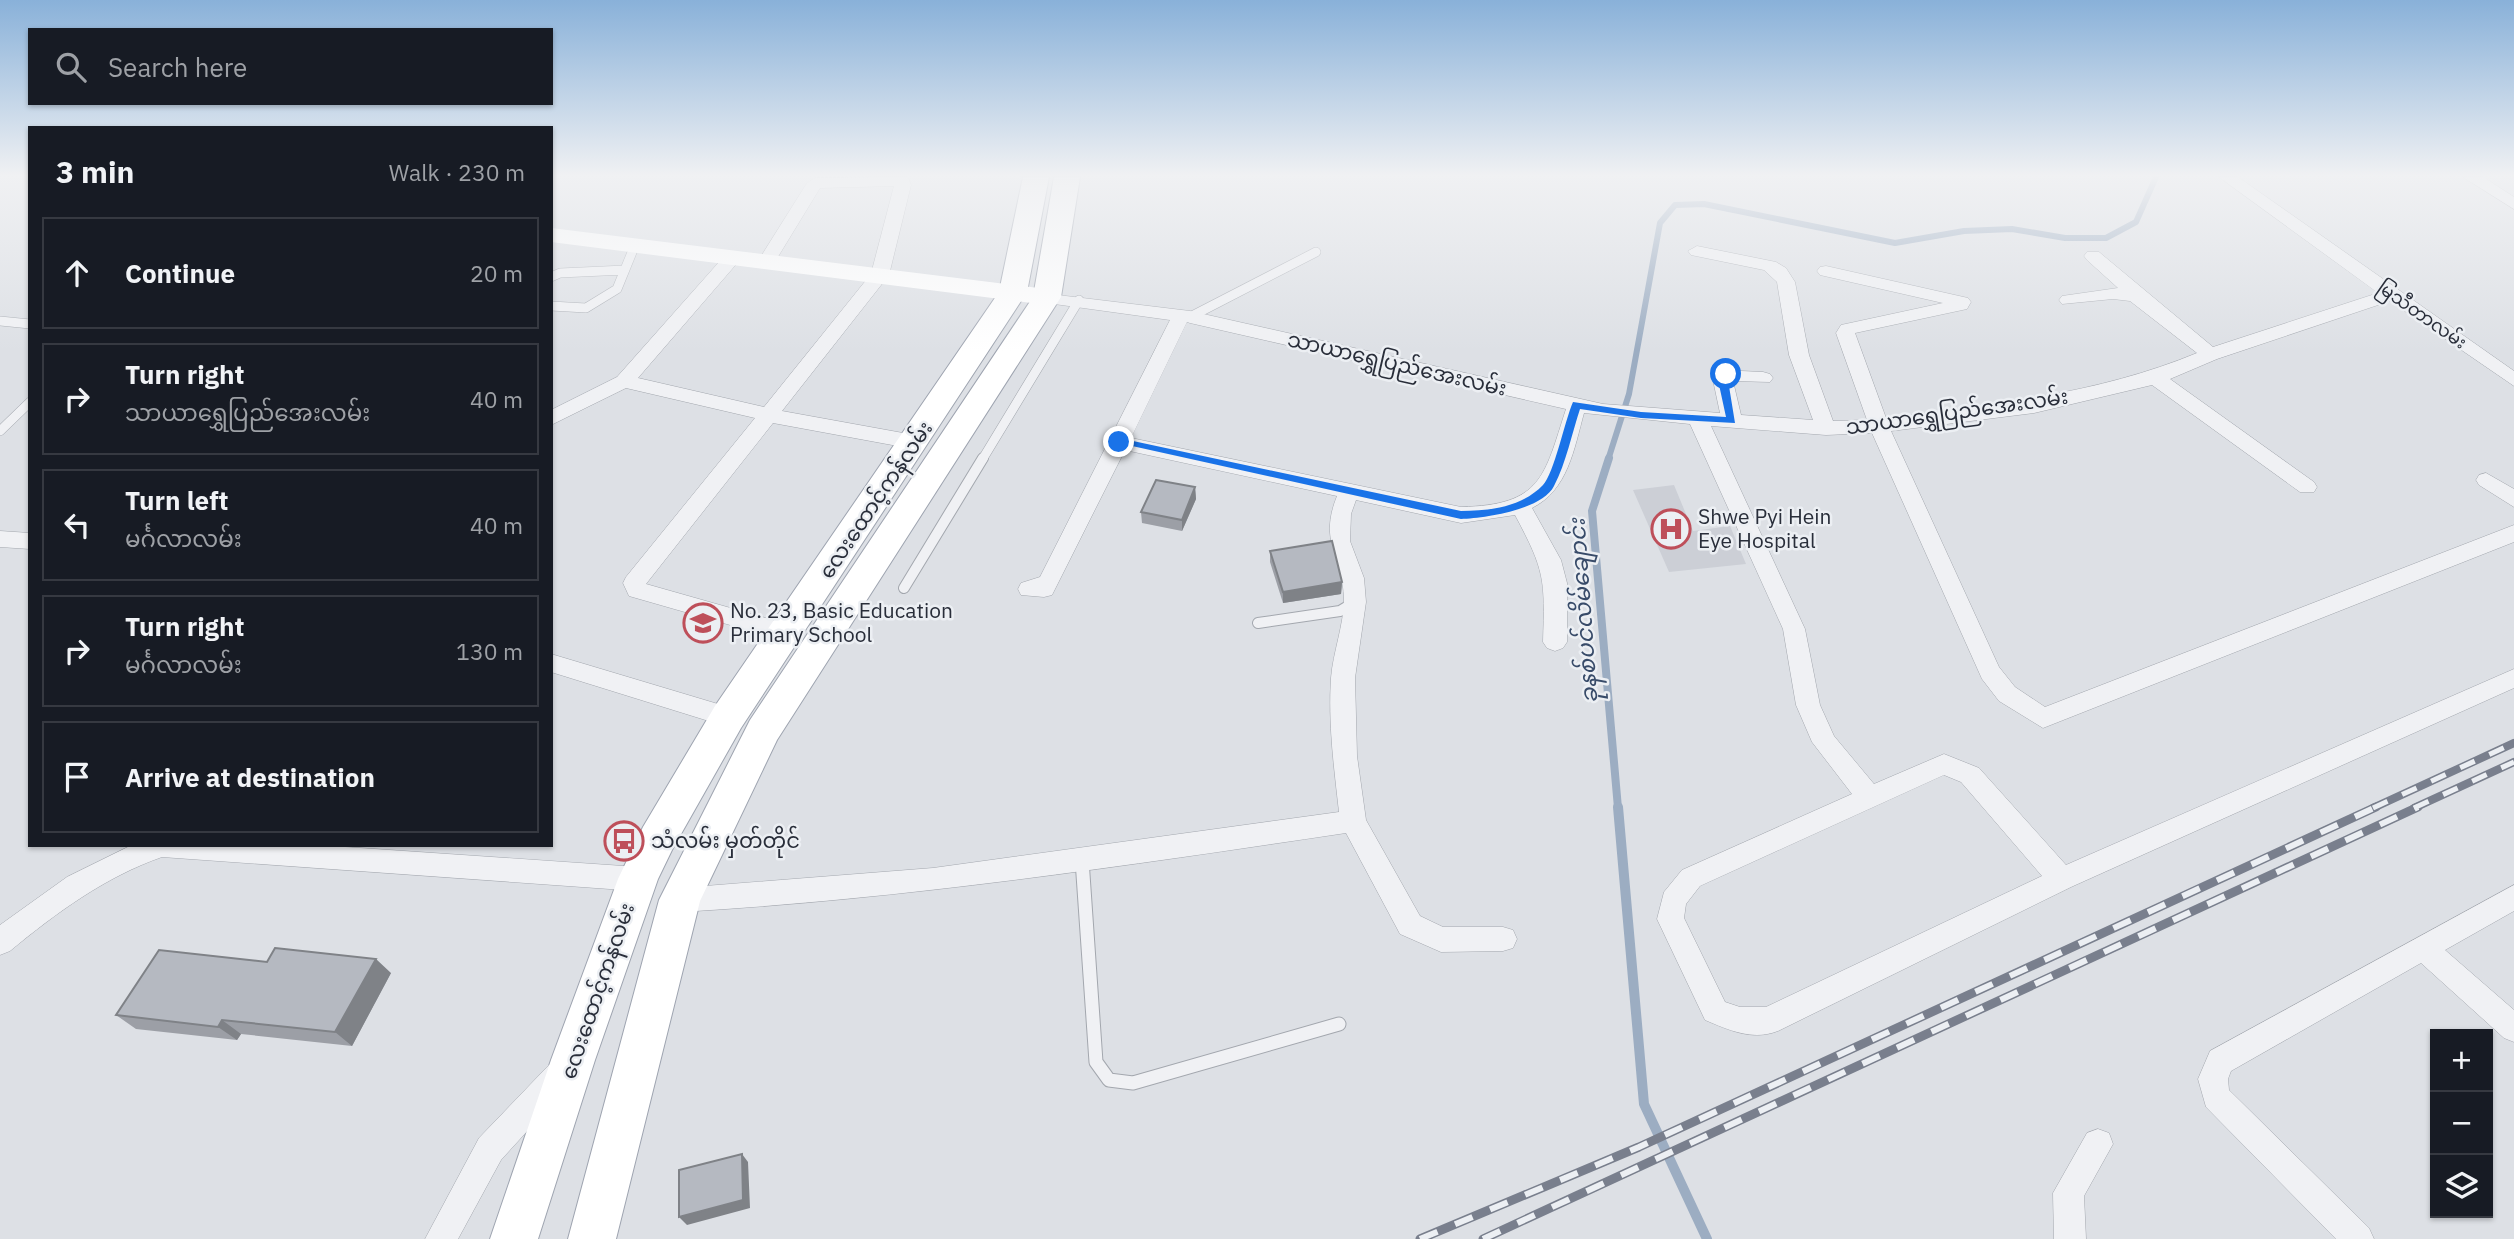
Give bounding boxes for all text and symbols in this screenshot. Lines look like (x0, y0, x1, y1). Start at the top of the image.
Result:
search box (28, 28, 553, 105)
icon: search (52, 48, 90, 86)
text: Search here (108, 50, 247, 84)
text: 3 min (56, 152, 134, 191)
text: Walk · 230 m (389, 157, 525, 187)
icon: ahead (58, 254, 96, 292)
text: Continue (125, 256, 235, 290)
text: 20 m (470, 258, 523, 288)
street label: မြသီတာလမ်း (2371, 274, 2472, 357)
street label: သာယာရွှေပြည်အေးလမ်း (1284, 323, 1510, 406)
text: Turn right (125, 357, 244, 391)
route start (1710, 358, 1741, 389)
icon: right (58, 380, 96, 418)
street label: သာယာရွှေပြည်အေးလမ်း (1844, 381, 2070, 444)
text: 40 m (470, 384, 523, 414)
text: သာယာရွှေပြည်အေးလမ်း (125, 397, 370, 427)
street label: လေးထောင့်ကန်လမ်း (811, 415, 942, 586)
route end (1103, 426, 1134, 457)
text: Turn left (125, 483, 228, 517)
place label: Shwe Pyi Hein Eye Hospital (1698, 502, 1832, 554)
icon: left (58, 506, 96, 544)
hospital icon: Shwe Pyi Hein Eye Hospital (1650, 508, 1692, 550)
text: 40 m (470, 510, 523, 540)
water label: ခုနစ်ပင်လိမ်ချောင်း (1560, 515, 1608, 704)
text: မင်္ဂလာလမ်း (125, 523, 242, 553)
place label: No. 23, Basic Education Primary School (730, 596, 953, 648)
school or university icon: No. 23, Basic Education Primary School (682, 602, 724, 644)
text: Turn right (125, 609, 244, 643)
icon: right (58, 632, 96, 670)
text: 130 m (456, 636, 523, 666)
text: မင်္ဂလာလမ်း (125, 649, 242, 679)
icon: arrive (58, 758, 96, 796)
text: Arrive at destination (125, 760, 375, 794)
bus stop icon: သံလမ်း မှတ်တိုင် (603, 820, 645, 862)
place label: သံလမ်း မှတ်တိုင် (651, 825, 800, 858)
street label: လေးထောင့်ကန်လမ်း (553, 899, 644, 1084)
map controls (2430, 1029, 2493, 1218)
button: + (2430, 1029, 2493, 1092)
button: − (2430, 1092, 2493, 1155)
button: layers (2430, 1155, 2493, 1218)

